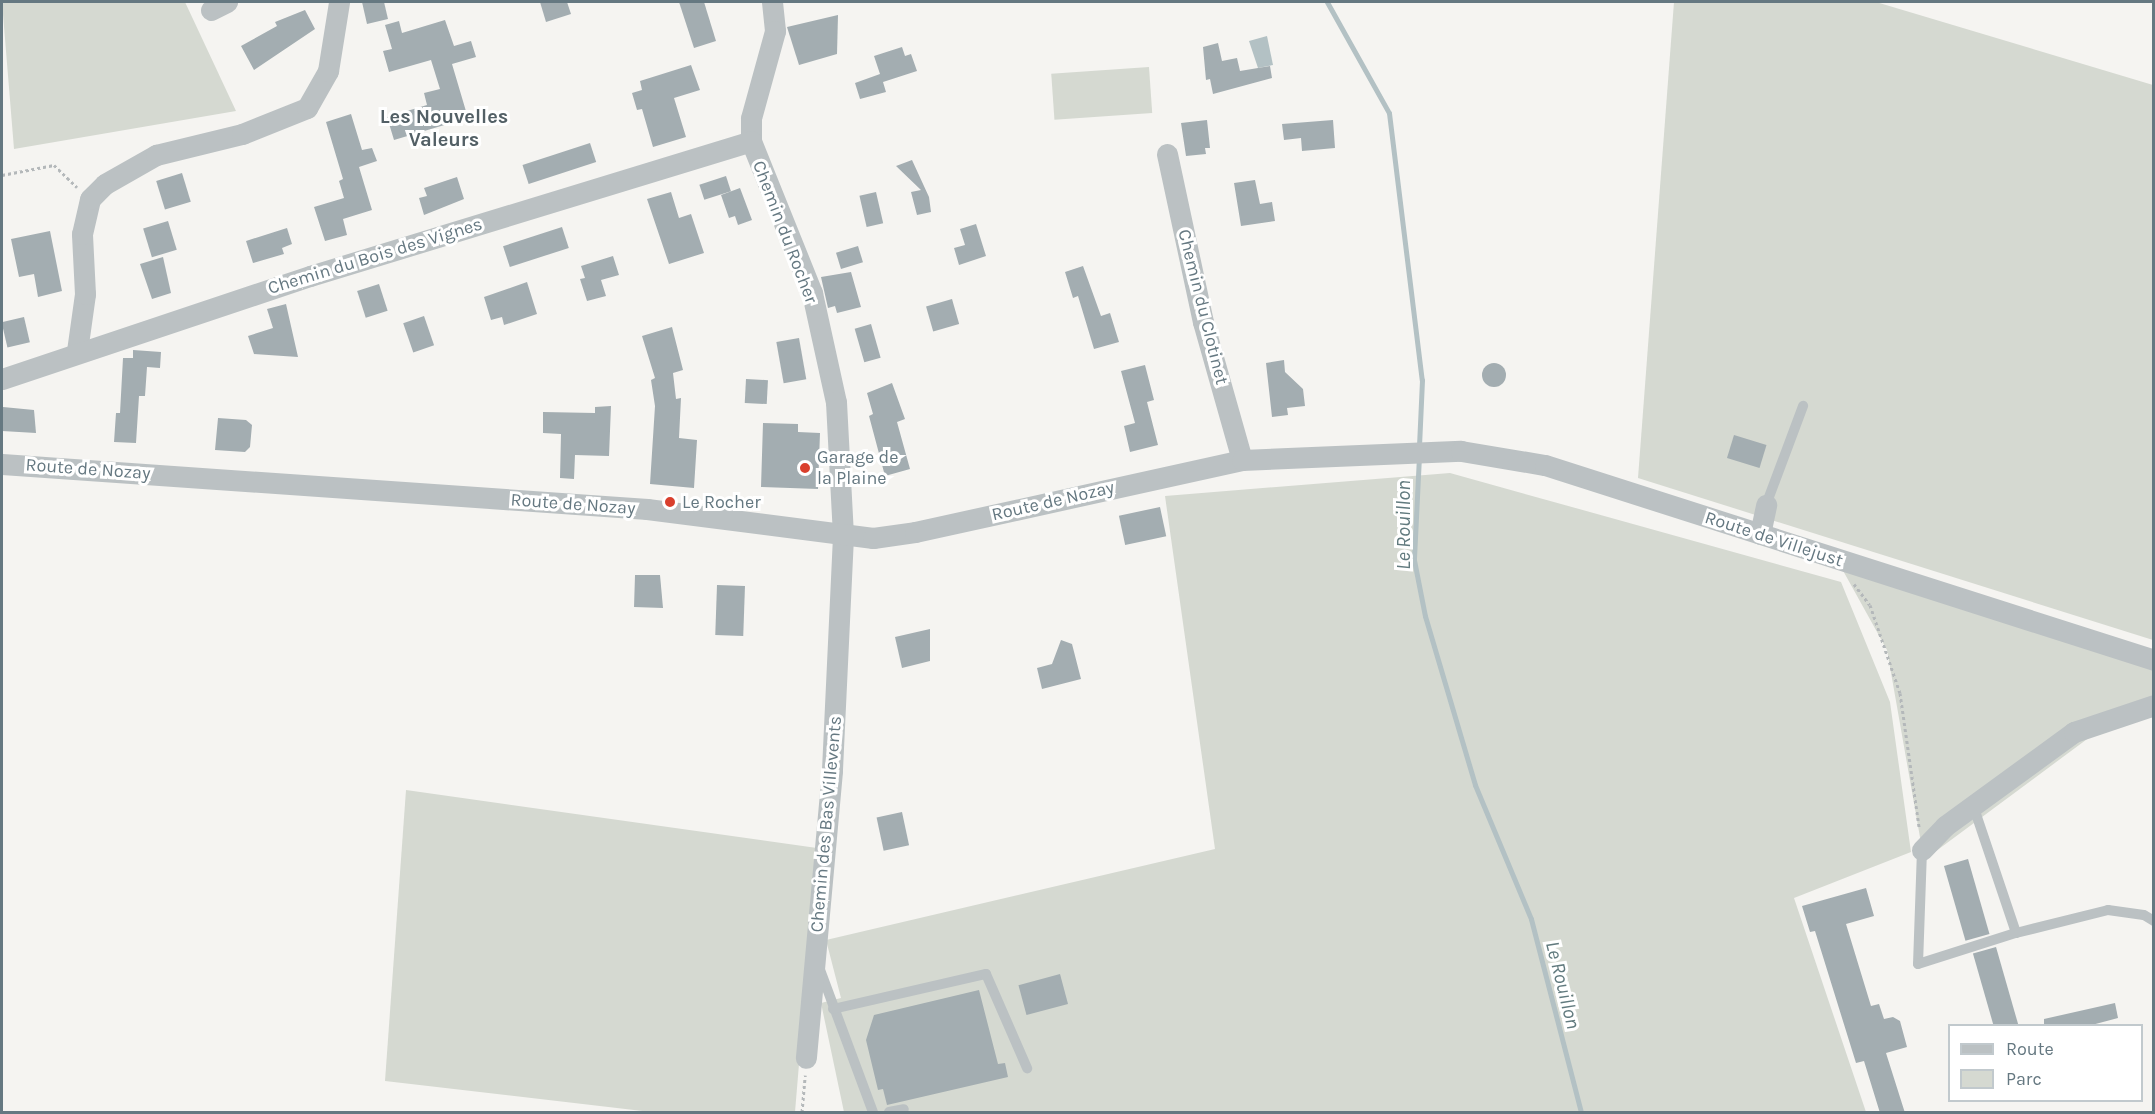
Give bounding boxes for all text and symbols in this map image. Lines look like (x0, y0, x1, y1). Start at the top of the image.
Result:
district label: Les Nouvelles Valeurs (380, 104, 508, 151)
street label: Chemin du Rocher (748, 158, 822, 306)
street label: Chemin du Bois des Vignes (265, 213, 485, 299)
street label: Chemin du Clotinet (1173, 227, 1233, 387)
place label: Garage de la Plaine (817, 447, 899, 490)
street label: Route de Nozay (25, 454, 151, 484)
marker: Garage de la Plaine (798, 461, 812, 475)
street label: Route de Nozay (990, 476, 1116, 526)
water label: Le Rouillon (1391, 480, 1415, 570)
street label: Route de Nozay (510, 489, 636, 519)
place label: Le Rocher (682, 491, 761, 513)
marker: Le Rocher (663, 495, 677, 509)
street label: Route de Villejust (1702, 507, 1846, 571)
street label: Chemin des Bas Villevents (806, 715, 846, 933)
water label: Le Rouillon (1540, 939, 1586, 1031)
legend (1948, 1024, 2143, 1102)
text: Route (2006, 1038, 2054, 1060)
text: Parc (2006, 1068, 2042, 1090)

